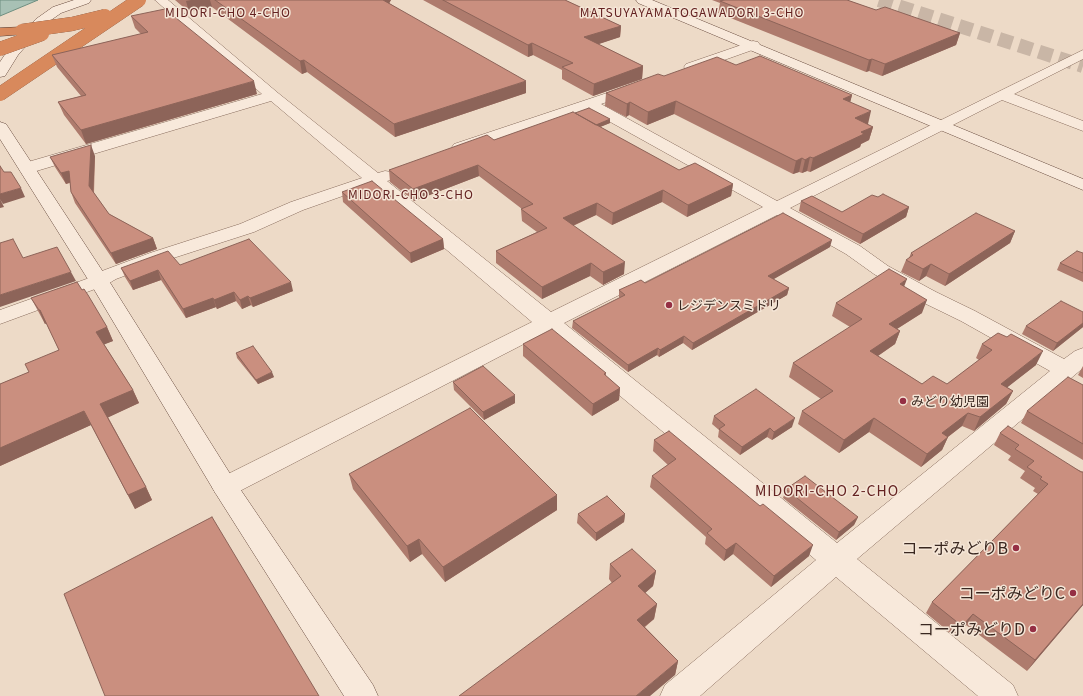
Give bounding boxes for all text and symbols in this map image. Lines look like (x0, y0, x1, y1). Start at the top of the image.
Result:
district label: MIDORI-CHO 4-CHO (165, 5, 291, 19)
district label: MATSUYAYAMATOGAWADORI 3-CHO (580, 5, 804, 19)
district label: MIDORI-CHO 3-CHO (348, 187, 474, 201)
place label: レジデンスミドリ (677, 297, 781, 313)
marker: レジデンスミドリ (664, 300, 674, 310)
place label: みどり幼児園 (911, 393, 989, 409)
marker: みどり幼児園 (898, 396, 908, 406)
district label: MIDORI-CHO 2-CHO (755, 483, 899, 499)
place label: コーポみどりB (901, 538, 1008, 558)
marker: コーポみどりB (1011, 543, 1021, 553)
place label: コーポみどりC (959, 583, 1065, 603)
marker: コーポみどりC (1068, 588, 1078, 598)
place label: コーポみどりD (918, 619, 1025, 639)
marker: コーポみどりD (1028, 624, 1038, 634)

